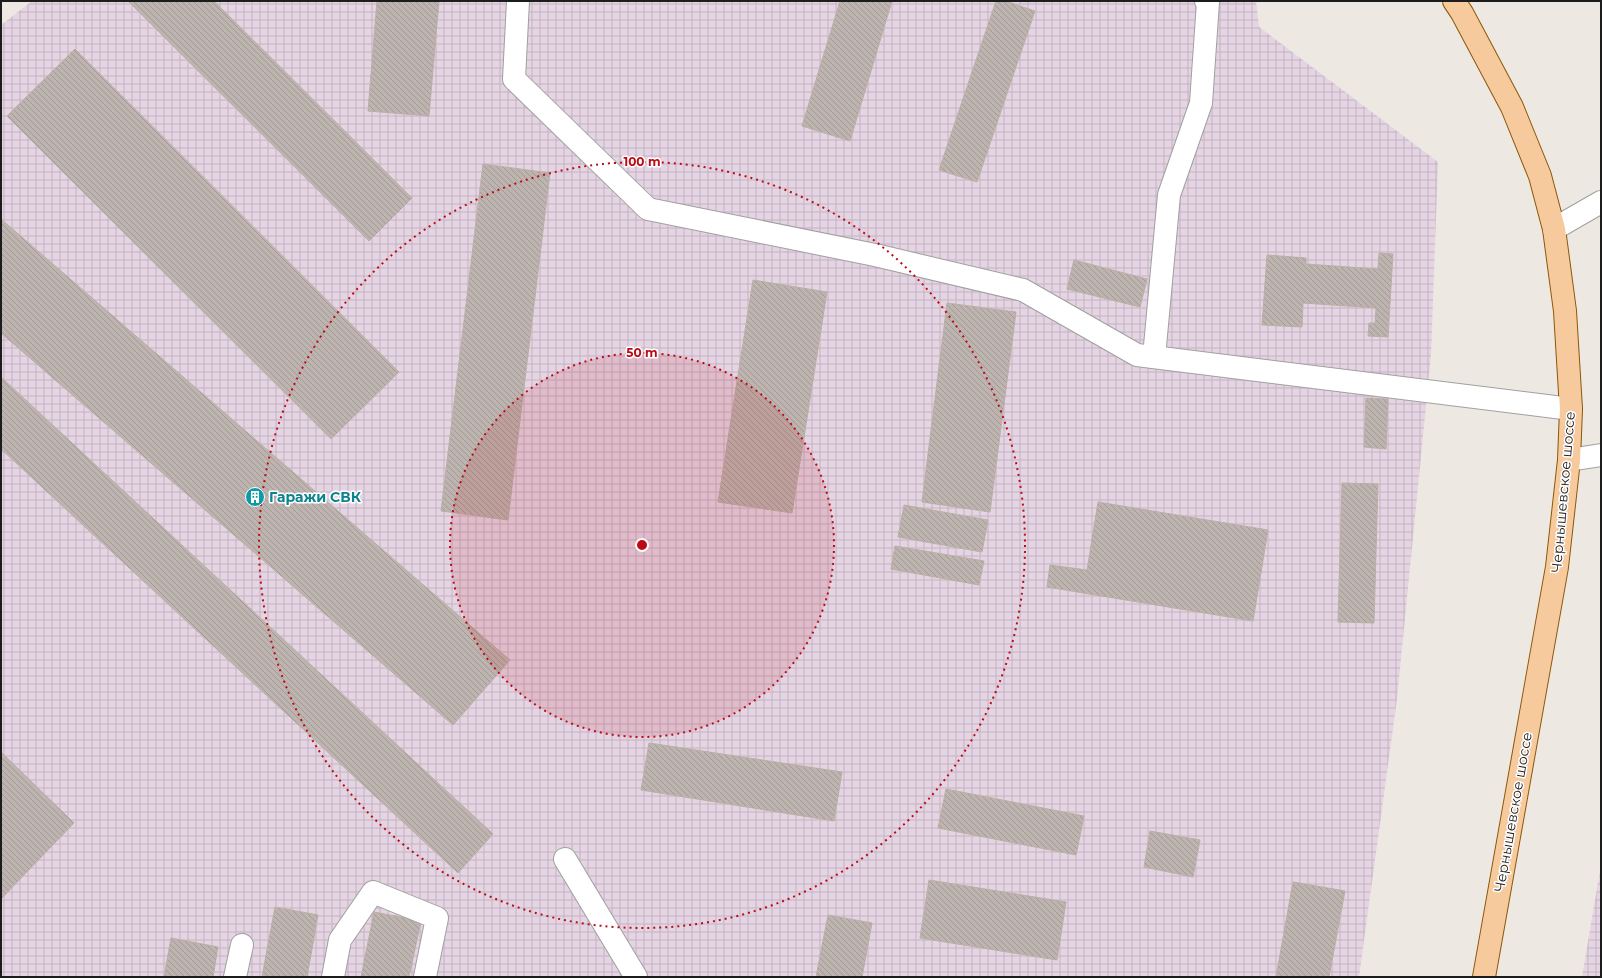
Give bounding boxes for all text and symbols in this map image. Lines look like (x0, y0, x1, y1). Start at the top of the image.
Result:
text: 100 m (624, 154, 660, 169)
text: 50 m (626, 345, 658, 360)
street label: Чернышевское шоссе (1547, 411, 1579, 573)
building icon: Гаражи СВК (244, 486, 266, 508)
place label: Гаражи СВК (269, 488, 362, 506)
centre of rings (635, 538, 649, 552)
street label: Чернышевское шоссе (1490, 731, 1536, 893)

